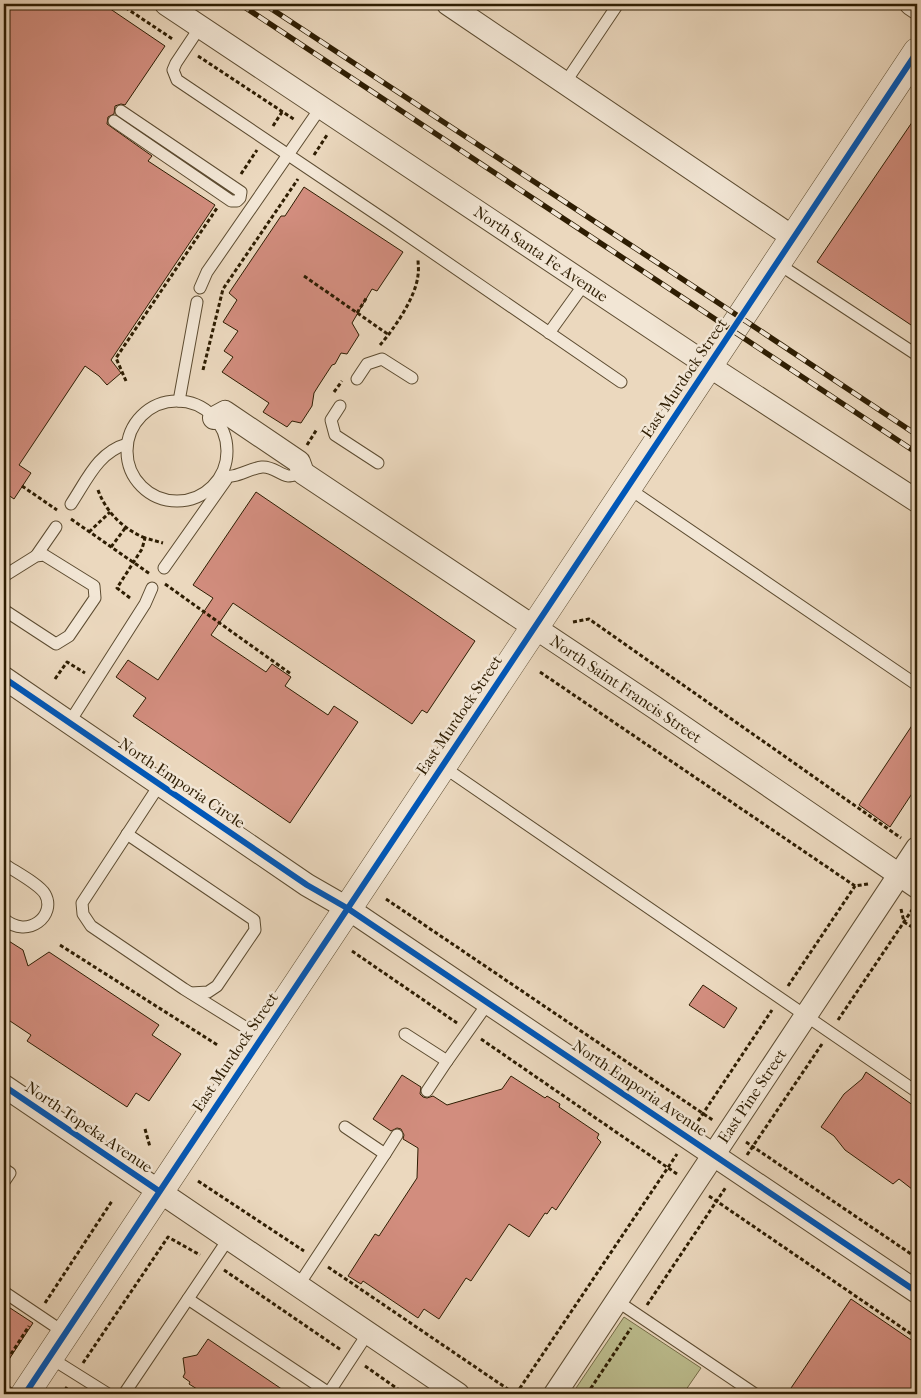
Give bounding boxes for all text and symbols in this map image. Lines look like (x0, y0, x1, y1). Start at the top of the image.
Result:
street label: North Santa Fe Avenue (470, 202, 612, 306)
street label: East Murdock Street (637, 314, 731, 441)
street label: North Saint Francis Street (547, 631, 706, 747)
street label: East Murdock Street (412, 651, 506, 778)
street label: North Emporia Circle (115, 734, 249, 832)
street label: East Murdock Street (188, 988, 282, 1115)
street label: North Emporia Avenue (569, 1036, 711, 1140)
street label: East Pine Street (714, 1045, 791, 1147)
street label: North Topeka Avenue (22, 1077, 156, 1177)

